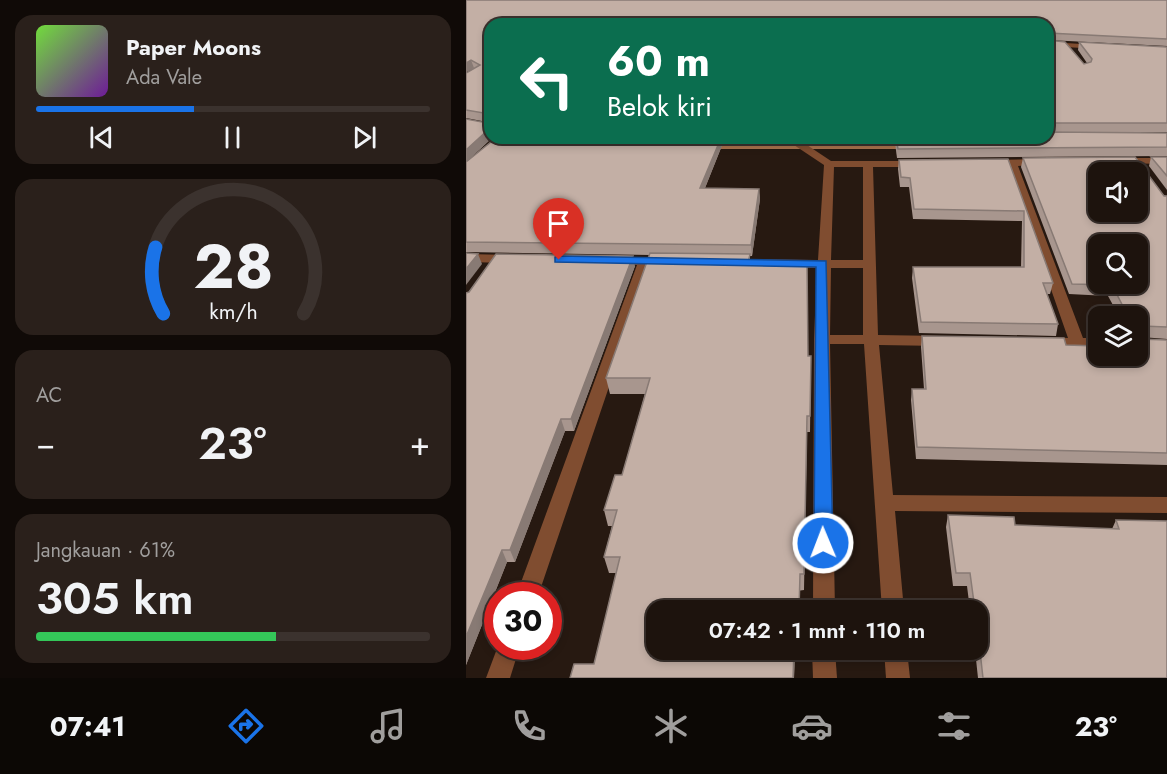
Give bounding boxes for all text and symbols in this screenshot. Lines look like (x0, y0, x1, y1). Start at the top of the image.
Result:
text: Paper Moons (126, 31, 261, 63)
text: 60 m (607, 31, 710, 92)
icon: left (508, 42, 586, 120)
text: Ada Vale (126, 63, 202, 92)
text: Belok kiri (607, 87, 712, 126)
icon: previous (85, 121, 118, 154)
icon: pause (216, 121, 249, 154)
icon: next (348, 121, 381, 154)
map controls (1088, 162, 1148, 366)
button: sound (1088, 162, 1148, 222)
pin (533, 198, 584, 260)
icon: arrive (542, 207, 575, 240)
text: 28 (193, 221, 273, 311)
button: search (1088, 234, 1148, 294)
text: km/h (209, 296, 257, 327)
button: layers (1088, 306, 1148, 366)
text: AC (36, 381, 62, 410)
text: 23° (198, 411, 267, 476)
text: − (36, 420, 55, 467)
text: + (410, 420, 430, 467)
position arrow (791, 511, 855, 575)
text: Jangkauan · 61% (36, 536, 175, 565)
text: 305 km (36, 566, 194, 631)
speed limit sign: 30 (484, 582, 562, 660)
text: 07:42 · 1 mnt · 110 m (709, 614, 925, 646)
icon: directions (225, 705, 267, 747)
icon: music (367, 705, 409, 747)
icon: phone (508, 705, 550, 747)
icon: climate (650, 705, 692, 747)
icon: car (791, 705, 833, 747)
icon: filters (933, 705, 975, 747)
text: 07:41 (50, 707, 125, 746)
text: 23° (1075, 707, 1117, 746)

